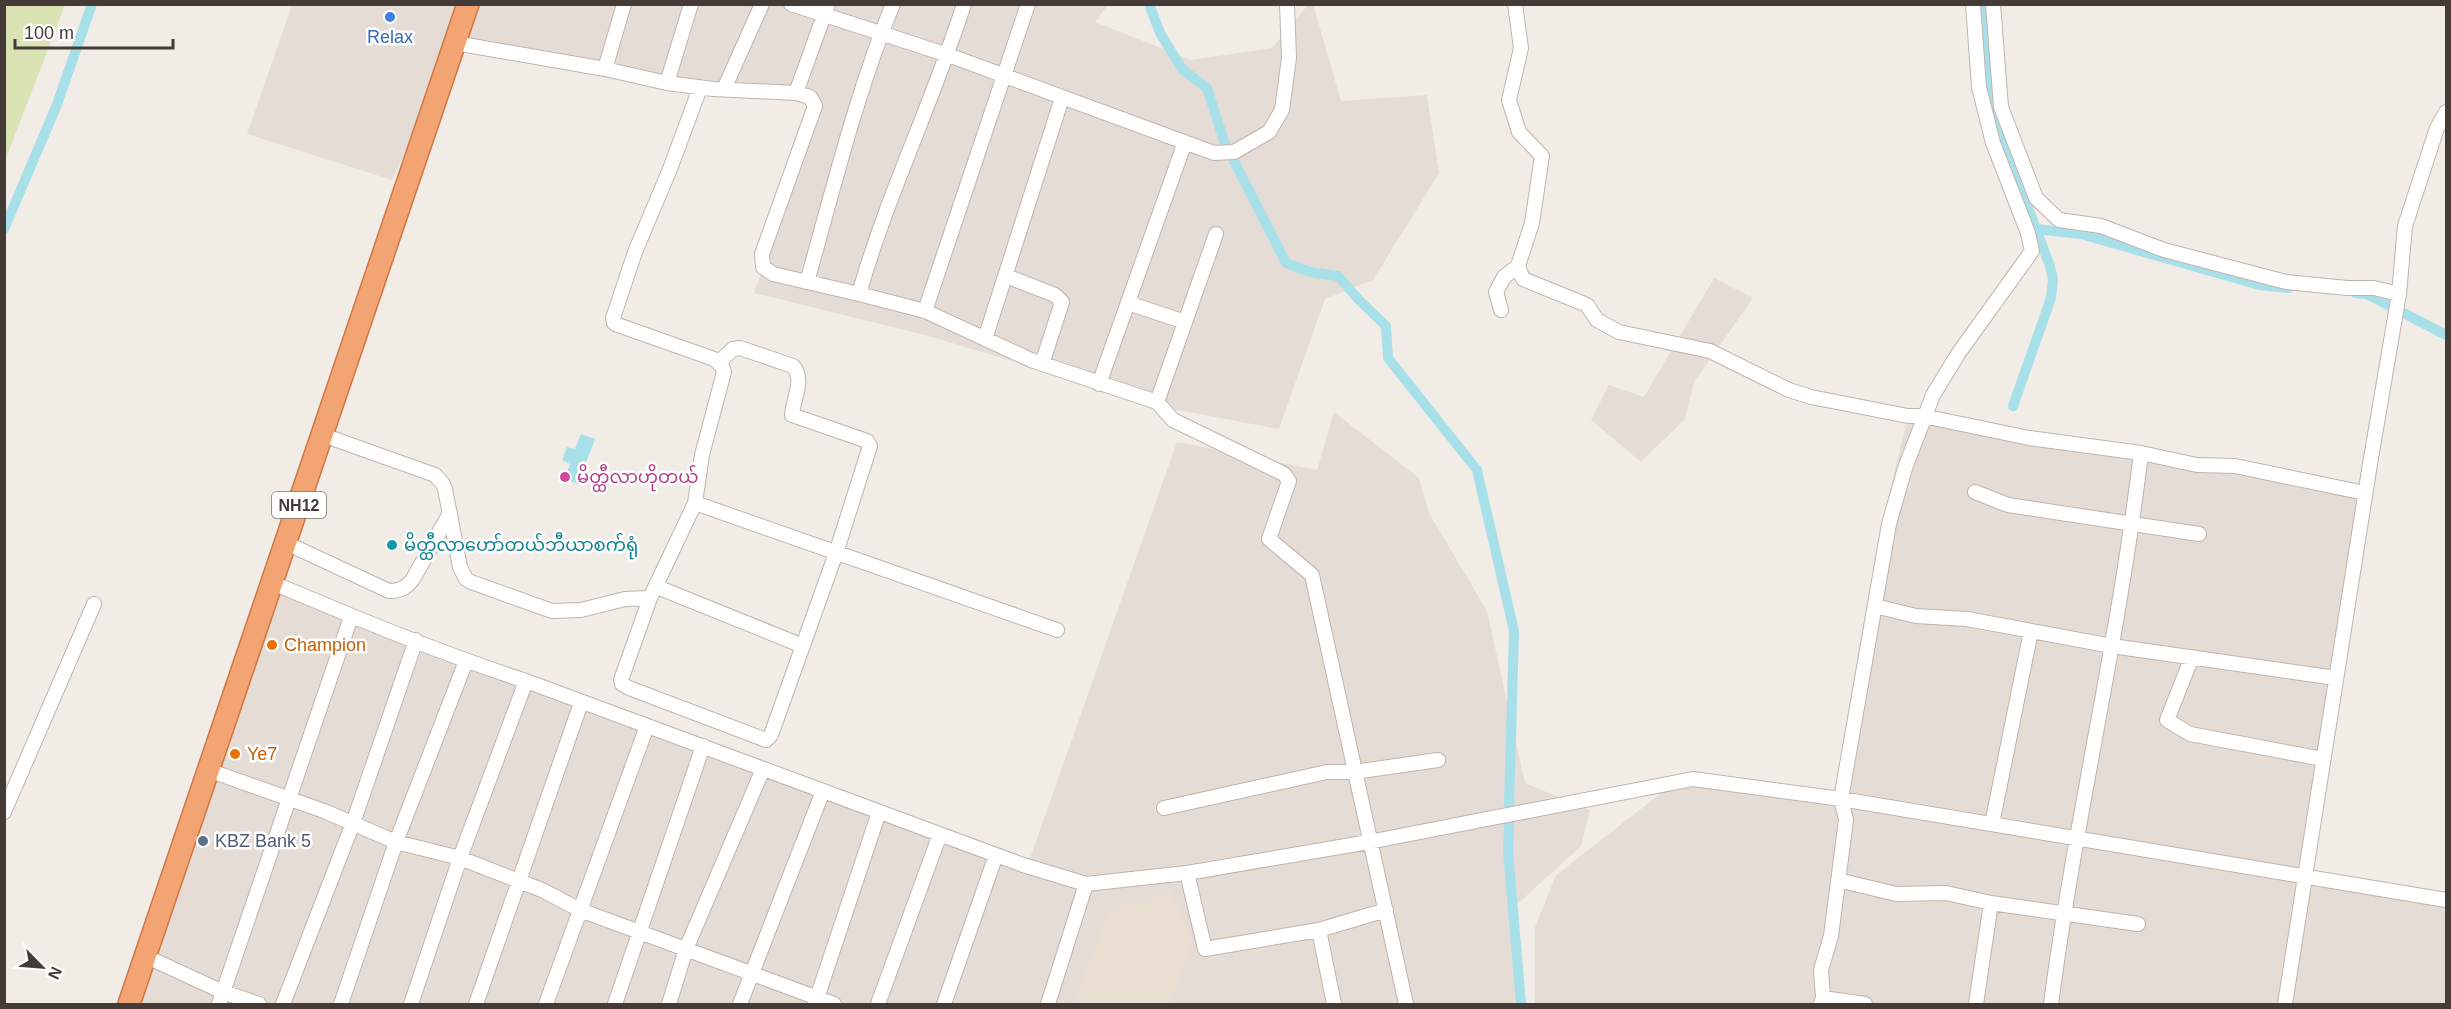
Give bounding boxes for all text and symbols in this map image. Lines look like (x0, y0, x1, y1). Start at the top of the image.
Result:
marker: Relax (383, 10, 397, 24)
scale bar (15, 12, 172, 50)
text: 100 m (24, 23, 74, 43)
place label: Relax (367, 27, 413, 47)
place label: မိတ္ထီလာဟိုတယ် (577, 463, 699, 492)
marker: မိတ္ထီလာဟိုတယ် (558, 470, 572, 484)
road number: NH12 (272, 492, 326, 518)
place label: မိတ္ထီလာဟော်တယ်ဘီယာစက်ရုံ (404, 531, 638, 560)
marker: မိတ္ထီလာဟော်တယ်ဘီယာစက်ရုံ (385, 538, 399, 552)
place label: Champion (284, 635, 366, 655)
marker: Champion (265, 638, 279, 652)
place label: Ye7 (247, 744, 277, 764)
marker: Ye7 (228, 747, 242, 761)
place label: KBZ Bank 5 (215, 831, 311, 851)
marker: KBZ Bank 5 (196, 834, 210, 848)
north arrow (12, 937, 72, 997)
text: N (45, 964, 65, 982)

